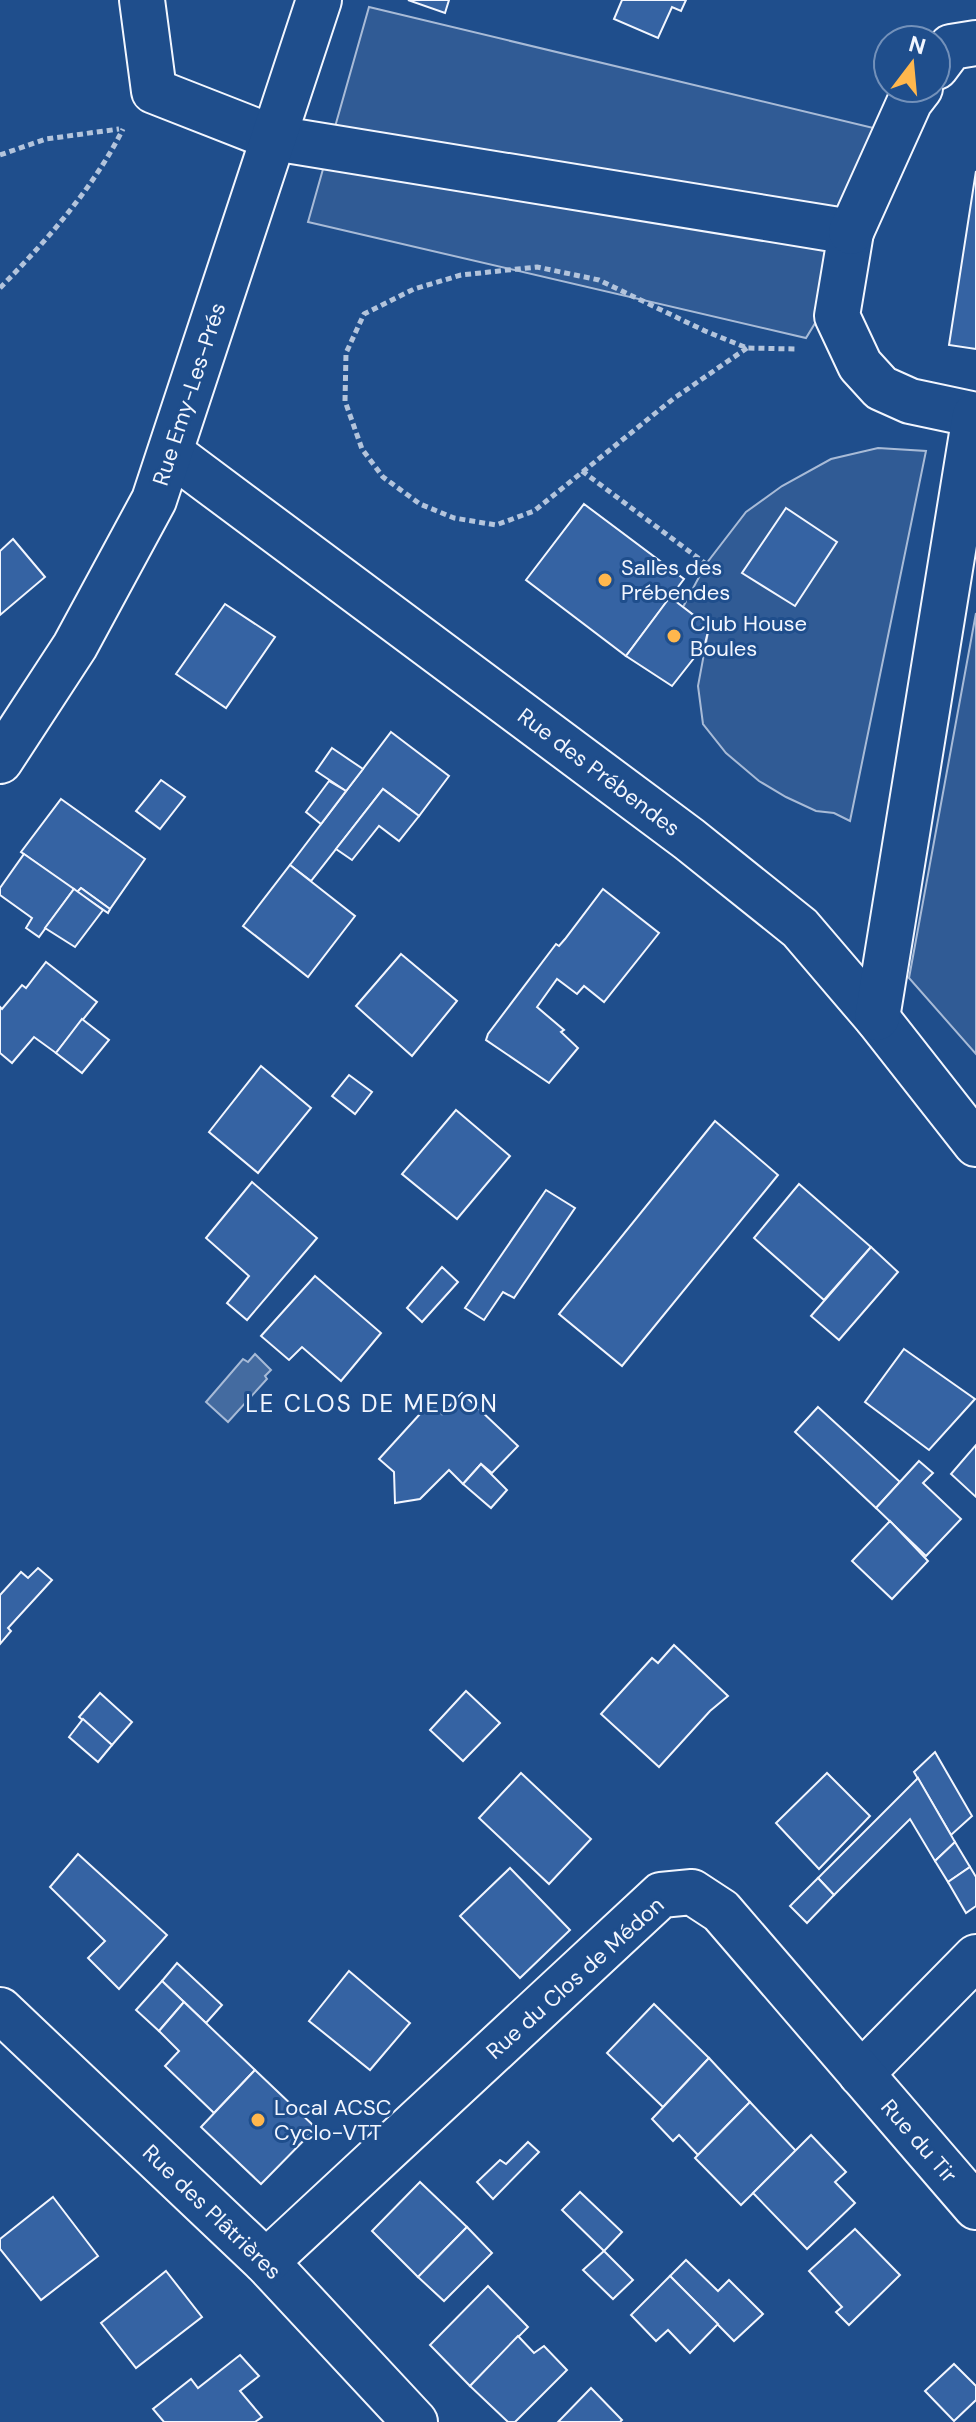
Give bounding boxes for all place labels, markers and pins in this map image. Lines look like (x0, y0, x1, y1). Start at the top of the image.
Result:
place label: Salles des Prébendes (621, 553, 730, 607)
marker: Salles des Prébendes (596, 571, 614, 589)
place label: Club House Boules (690, 609, 807, 663)
marker: Club House Boules (665, 627, 683, 645)
place label: Local ACSC Cyclo-VTT (274, 2093, 392, 2147)
marker: Local ACSC Cyclo-VTT (249, 2111, 267, 2129)

